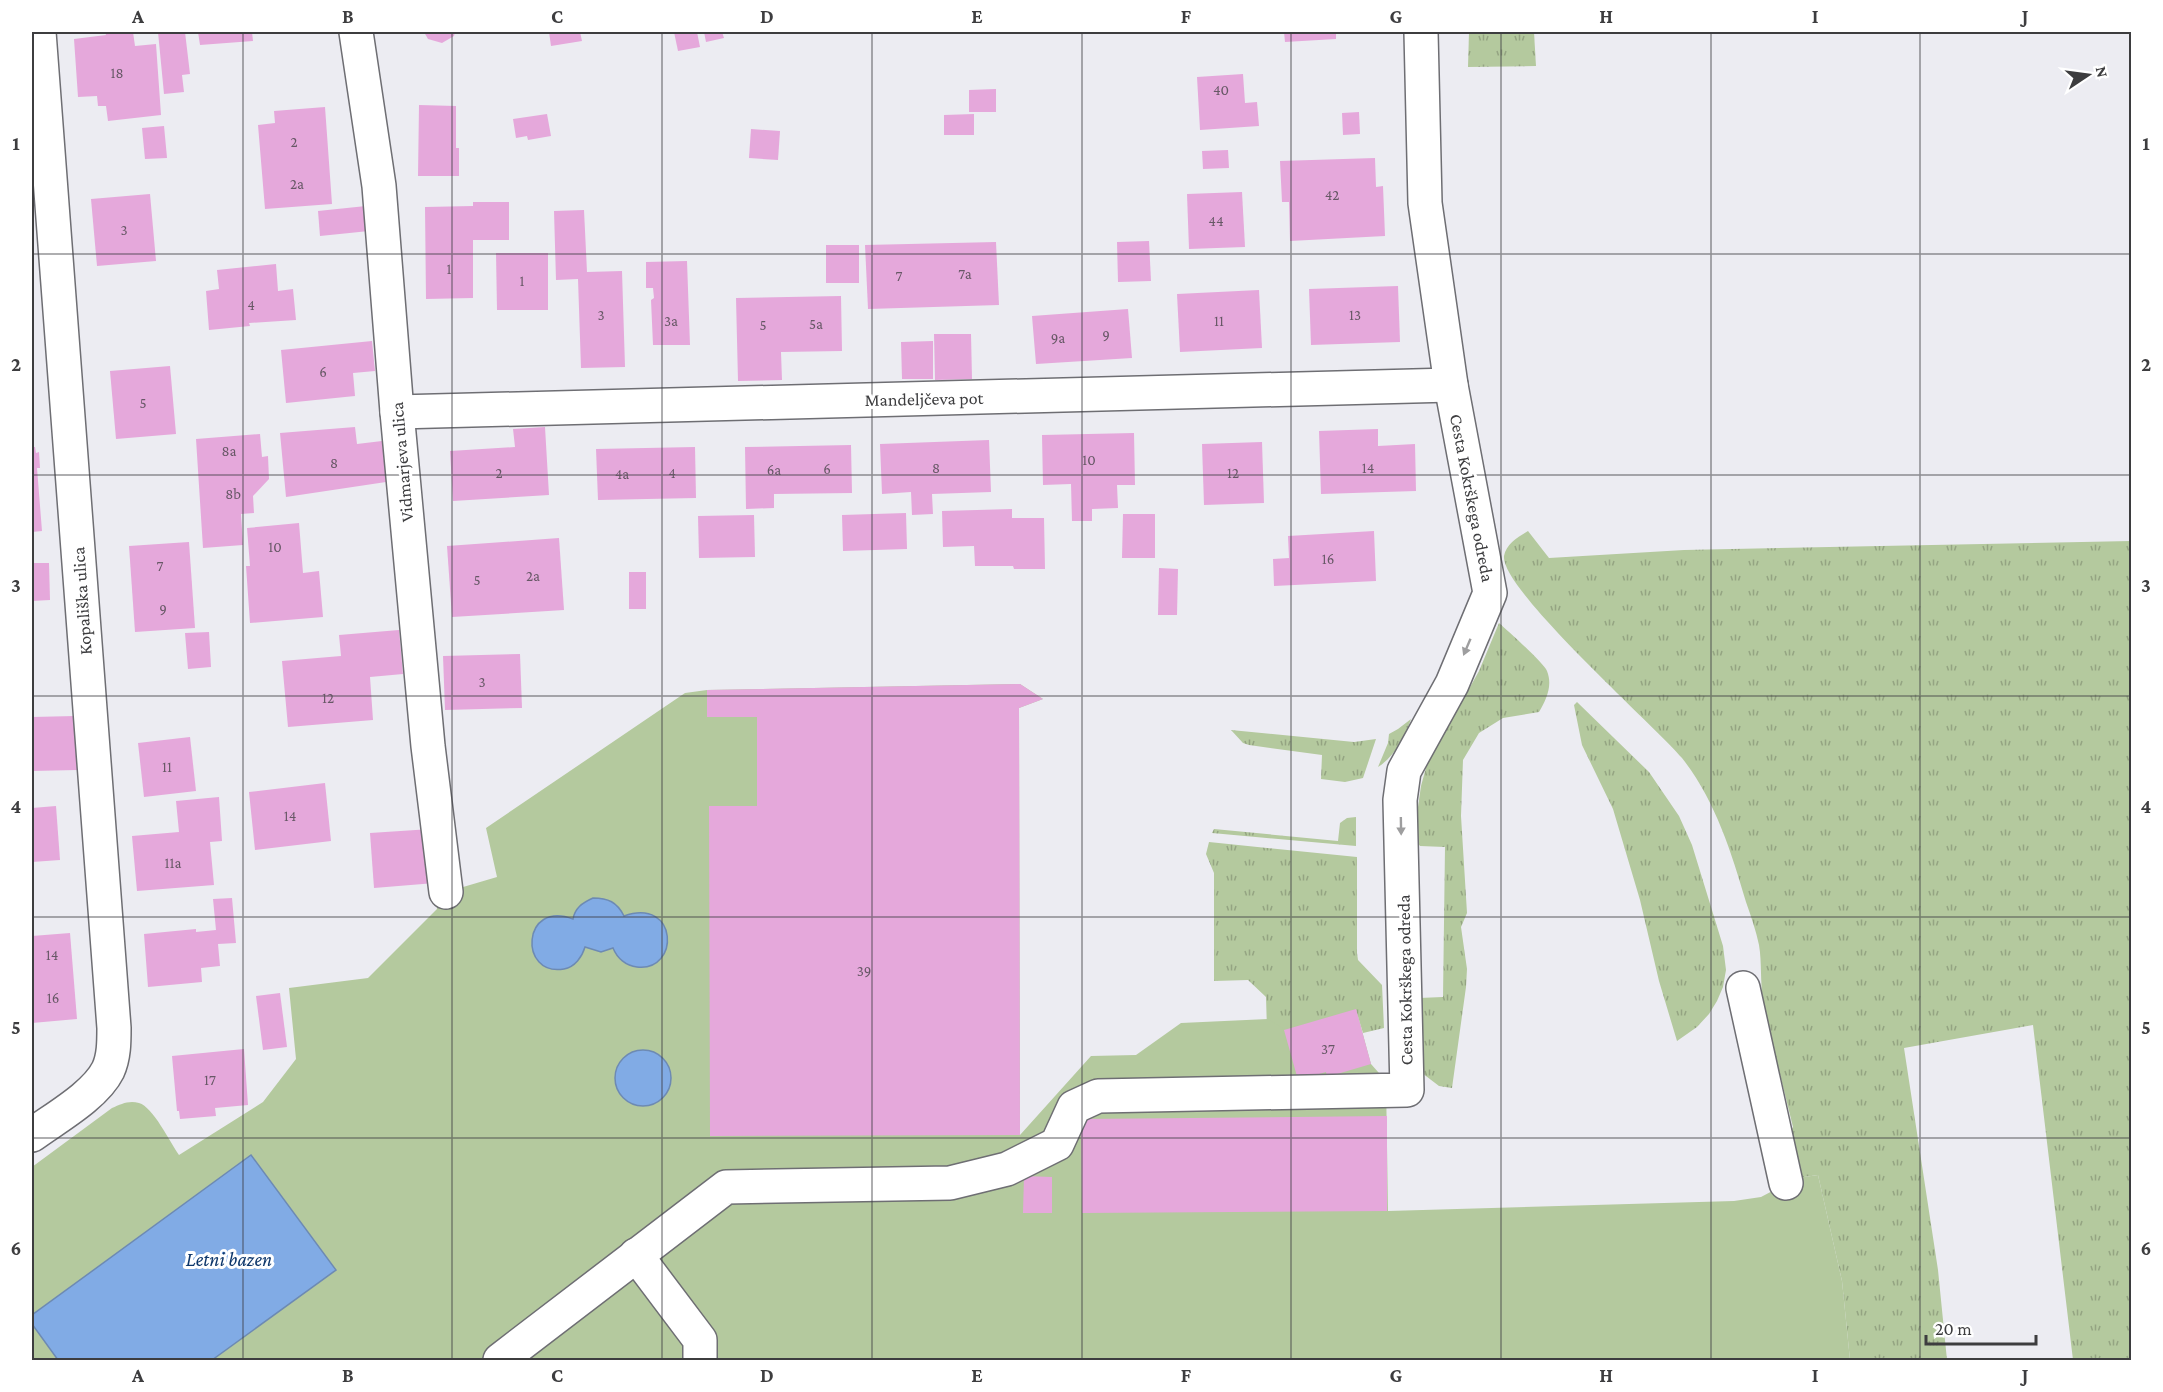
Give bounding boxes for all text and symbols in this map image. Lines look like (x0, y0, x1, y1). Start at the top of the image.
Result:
text: A (131, 5, 145, 27)
text: B (342, 5, 354, 27)
text: C (551, 5, 563, 27)
text: D (760, 5, 774, 27)
text: E (971, 5, 983, 27)
text: F (1181, 5, 1192, 27)
text: G (1390, 5, 1403, 27)
text: H (1599, 5, 1613, 27)
text: I (1812, 5, 1819, 27)
text: J (2020, 5, 2029, 27)
north arrow (2058, 45, 2118, 105)
house number: 18 (110, 65, 124, 81)
text: N (2093, 65, 2112, 79)
house number: 40 (1213, 82, 1229, 98)
text: 1 (12, 132, 20, 154)
text: 1 (2142, 132, 2150, 154)
house number: 2 (290, 134, 298, 150)
house number: 2a (290, 176, 304, 192)
house number: 42 (1325, 187, 1339, 203)
house number: 44 (1208, 213, 1224, 229)
house number: 3 (120, 222, 128, 238)
house number: 1 (447, 261, 452, 277)
house number: 7a (958, 266, 972, 282)
house number: 7 (896, 268, 903, 284)
house number: 1 (520, 273, 525, 289)
house number: 4 (247, 297, 255, 313)
house number: 3 (597, 307, 605, 323)
house number: 13 (1349, 307, 1361, 323)
house number: 3a (664, 313, 678, 329)
house number: 11 (1214, 313, 1224, 329)
house number: 5a (809, 316, 823, 332)
house number: 5 (759, 317, 767, 333)
house number: 9 (1102, 327, 1110, 343)
house number: 9a (1051, 330, 1065, 346)
text: 2 (11, 353, 21, 375)
text: 2 (2141, 353, 2151, 375)
house number: 6 (319, 364, 327, 380)
street label: Mandeljčeva pot (864, 388, 985, 411)
house number: 5 (139, 395, 147, 411)
street label: Vidmarjeva ulica (387, 401, 418, 523)
street label: Cesta Kokrškega odreda (1446, 412, 1498, 584)
house number: 8a (221, 443, 237, 459)
house number: 10 (1082, 452, 1096, 468)
house number: 8 (330, 455, 338, 471)
house number: 8 (932, 460, 940, 476)
house number: 14 (1362, 460, 1374, 476)
house number: 6 (823, 461, 831, 477)
house number: 6a (767, 462, 781, 478)
house number: 2 (495, 465, 503, 481)
house number: 4 (668, 465, 676, 481)
house number: 12 (1227, 465, 1239, 481)
house number: 4a (615, 466, 629, 482)
house number: 8b (225, 486, 241, 502)
house number: 10 (268, 539, 282, 555)
street label: Kopališka ulica (68, 546, 96, 656)
house number: 16 (1322, 551, 1334, 567)
house number: 7 (157, 558, 164, 574)
house number: 2a (526, 568, 540, 584)
house number: 5 (473, 572, 481, 588)
text: 3 (11, 574, 21, 596)
text: 3 (2141, 574, 2151, 596)
house number: 9 (159, 601, 167, 617)
one-way arrow (1462, 638, 1472, 656)
house number: 3 (478, 674, 486, 690)
house number: 12 (322, 690, 334, 706)
house number: 11 (162, 759, 172, 775)
text: 4 (11, 795, 22, 817)
text: 4 (2141, 795, 2152, 817)
house number: 14 (284, 808, 296, 824)
one-way arrow (1396, 817, 1406, 836)
house number: 11a (165, 855, 182, 871)
street label: Cesta Kokrškega odreda (1394, 894, 1416, 1066)
house number: 14 (46, 947, 58, 963)
house number: 39 (857, 963, 871, 979)
house number: 16 (47, 990, 59, 1006)
text: 5 (11, 1016, 21, 1038)
text: 5 (2141, 1016, 2151, 1038)
house number: 37 (1321, 1041, 1335, 1057)
house number: 17 (204, 1072, 216, 1088)
text: 6 (11, 1237, 21, 1259)
text: 6 (2141, 1237, 2151, 1259)
water label: Letni bazen (186, 1248, 272, 1270)
scale bar (1926, 1308, 2036, 1346)
text: 20 m (1935, 1319, 1972, 1339)
text: A (131, 1364, 145, 1386)
text: B (342, 1364, 354, 1386)
text: C (551, 1364, 563, 1386)
text: D (760, 1364, 774, 1386)
text: E (971, 1364, 983, 1386)
text: F (1181, 1364, 1192, 1386)
text: G (1390, 1364, 1403, 1386)
text: H (1599, 1364, 1613, 1386)
text: I (1812, 1364, 1819, 1386)
text: J (2020, 1364, 2029, 1386)

